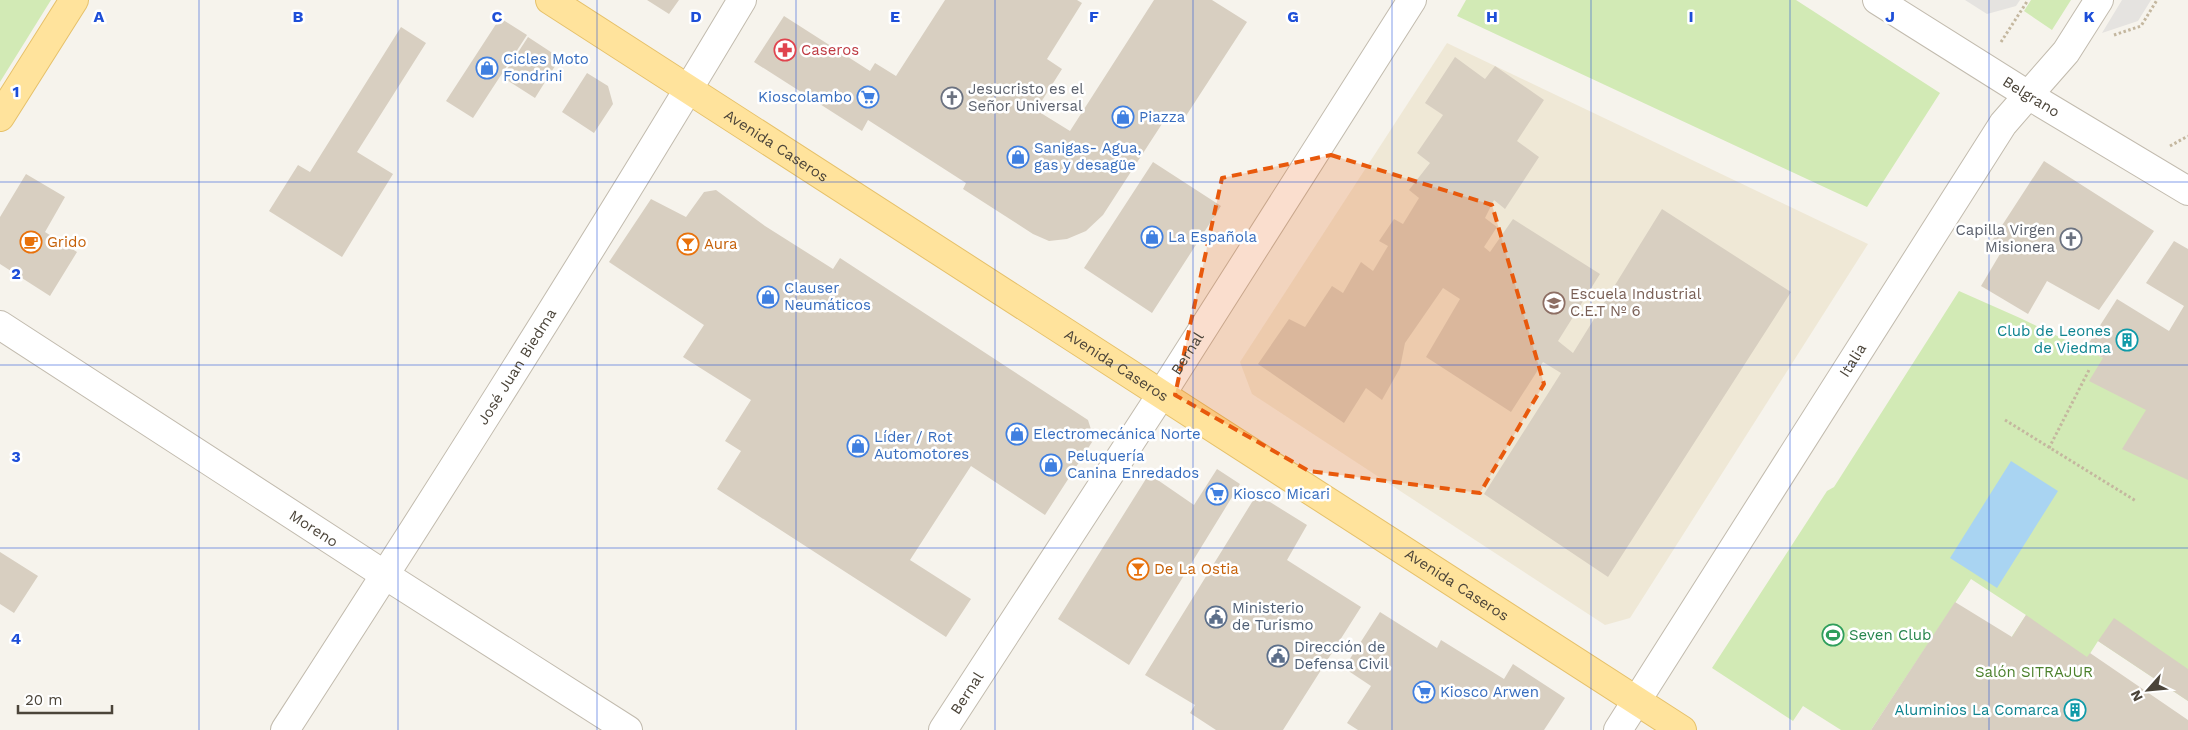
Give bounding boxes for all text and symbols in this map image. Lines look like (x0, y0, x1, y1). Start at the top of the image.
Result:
text: A (94, 7, 105, 26)
text: B (293, 7, 304, 26)
text: C (492, 7, 503, 26)
text: D (690, 7, 702, 26)
text: E (890, 7, 900, 26)
text: F (1089, 7, 1099, 26)
text: G (1287, 7, 1299, 26)
text: H (1486, 7, 1498, 26)
text: I (1688, 7, 1694, 26)
text: J (1885, 7, 1895, 26)
text: K (2083, 7, 2095, 26)
pharmacy icon: Caseros (773, 38, 797, 62)
place label: Caseros (801, 41, 859, 59)
place label: Cicles Moto Fondrini (503, 50, 589, 85)
shop icon: Cicles Moto Fondrini (475, 56, 499, 80)
street label: Belgrano (1999, 72, 2063, 121)
place label: Jesucristo es el Señor Universal (968, 80, 1084, 115)
text: 1 (13, 82, 19, 101)
supermarket icon: Kioscolambo (856, 85, 880, 109)
church icon: Jesucristo es el Señor Universal (940, 86, 964, 110)
place label: Kioscolambo (758, 88, 852, 106)
shop icon: Piazza (1111, 105, 1135, 129)
street label: Avenida Caseros (721, 106, 831, 186)
place label: Piazza (1139, 108, 1186, 126)
place label: Sanigas- Agua, gas y desagüe (1034, 139, 1141, 174)
shop icon: Sanigas- Agua, gas y desagüe (1006, 145, 1030, 169)
place label: Capilla Virgen Misionera (1956, 221, 2055, 256)
shop icon: La Española (1140, 225, 1164, 249)
church icon: Capilla Virgen Misionera (2059, 227, 2083, 251)
place label: La Española (1168, 228, 1257, 246)
cafe icon: Grido (19, 230, 43, 254)
bar icon: Aura (676, 232, 700, 256)
place label: Grido (47, 233, 86, 251)
place label: Aura (704, 235, 738, 253)
text: 2 (11, 264, 21, 283)
place label: Clauser Neumáticos (784, 279, 871, 314)
shop icon: Clauser Neumáticos (756, 285, 780, 309)
place label: Escuela Industrial C.E.T Nº 6 (1570, 285, 1702, 320)
school or university icon: Escuela Industrial C.E.T Nº 6 (1542, 291, 1566, 315)
street label: José Juan Biedma (474, 305, 560, 428)
place label: Club de Leones de Viedma (1997, 322, 2111, 357)
street label: Avenida Caseros (1061, 325, 1172, 405)
street label: Bernal (1167, 328, 1208, 378)
building icon: Club de Leones de Viedma (2115, 328, 2139, 352)
street label: Italia (1836, 340, 1870, 380)
shop icon: Electromecánica Norte (1005, 422, 1029, 446)
place label: Electromecánica Norte (1033, 425, 1201, 443)
place label: Líder / Rot Automotores (874, 428, 969, 463)
shop icon: Líder / Rot Automotores (846, 434, 870, 458)
text: 3 (11, 447, 21, 466)
place label: Peluquería Canina Enredados (1067, 447, 1199, 482)
shop icon: Peluquería Canina Enredados (1039, 453, 1063, 477)
supermarket icon: Kiosco Micari (1205, 482, 1229, 506)
place label: Kiosco Micari (1233, 485, 1330, 503)
street label: Moreno (286, 506, 341, 551)
street label: Avenida Caseros (1401, 545, 1512, 625)
bar icon: De La Ostia (1126, 557, 1150, 581)
place label: De La Ostia (1154, 560, 1239, 578)
place label: Ministerio de Turismo (1232, 599, 1313, 634)
public building icon: Ministerio de Turismo (1204, 605, 1228, 629)
sports icon: Seven Club (1821, 623, 1845, 647)
place label: Seven Club (1849, 626, 1931, 644)
text: 4 (11, 629, 21, 648)
place label: Dirección de Defensa Civil (1294, 638, 1389, 673)
public building icon: Dirección de Defensa Civil (1266, 644, 1290, 668)
park label: Salón SITRAJUR (1975, 663, 2093, 681)
north arrow (2123, 665, 2173, 715)
street label: Bernal (947, 668, 988, 718)
supermarket icon: Kiosco Arwen (1412, 680, 1436, 704)
scale bar (18, 682, 111, 714)
place label: Kiosco Arwen (1440, 683, 1539, 701)
text: N (2127, 688, 2146, 704)
text: 20 m (25, 691, 63, 709)
building icon: Aluminios La Comarca (2063, 698, 2087, 722)
place label: Aluminios La Comarca (1895, 701, 2060, 719)

